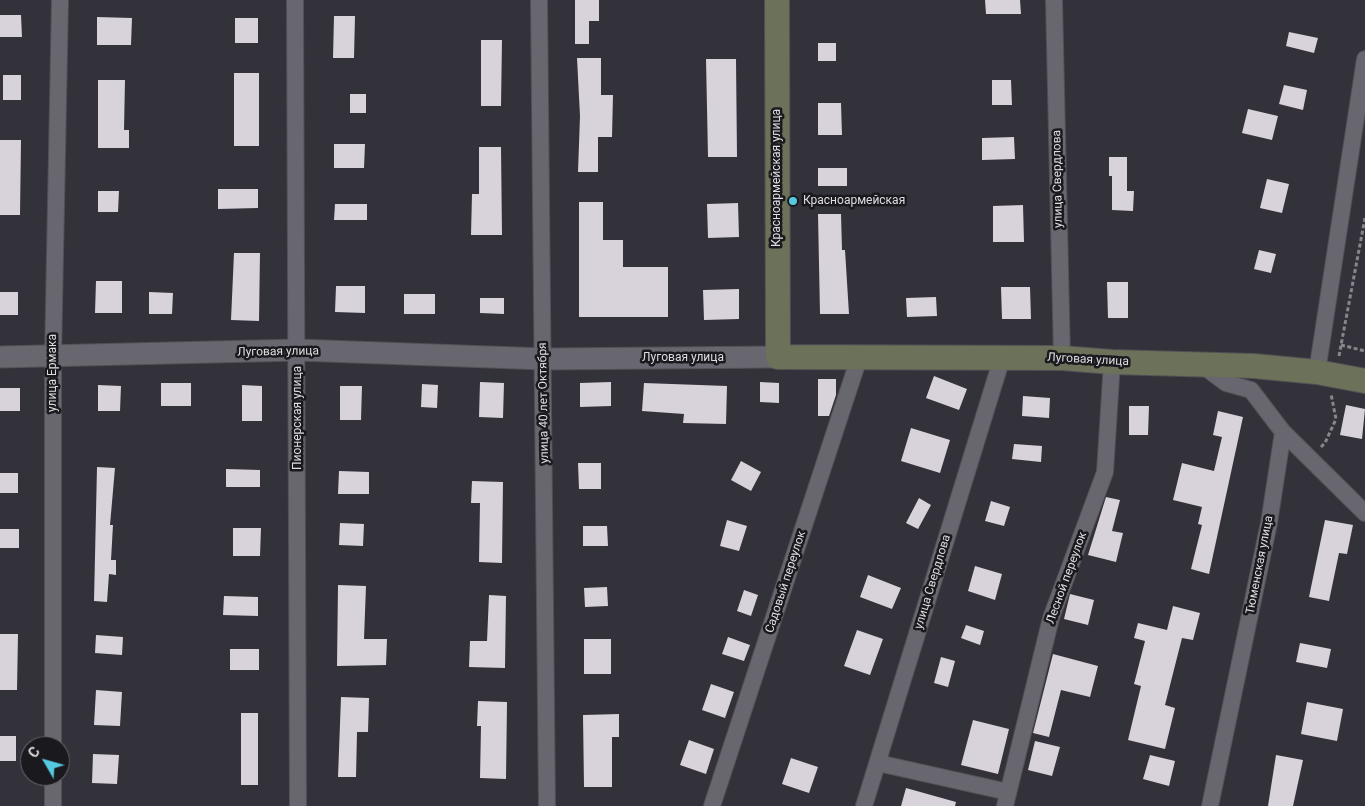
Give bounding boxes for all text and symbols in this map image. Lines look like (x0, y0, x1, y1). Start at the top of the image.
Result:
street label: Красноармейская улица (770, 109, 784, 247)
street label: улица Свердлова (1050, 130, 1066, 228)
place label: Красноармейская (803, 194, 905, 208)
marker: Красноармейская (787, 195, 799, 207)
street label: улица Ермака (46, 334, 60, 412)
street label: улица 40 лет Октября (536, 342, 552, 464)
street label: Луговая улица (237, 344, 319, 360)
street label: Луговая улица (642, 351, 724, 365)
street label: Луговая улица (1047, 351, 1129, 369)
street label: Пионерская улица (291, 366, 305, 470)
street label: Тюменская улица (1243, 514, 1277, 616)
street label: Садовый переулок (763, 529, 809, 635)
street label: Лесной переулок (1044, 530, 1090, 626)
street label: улица Свердлова (912, 533, 954, 631)
north arrow (20, 736, 70, 786)
text: С (25, 744, 43, 761)

